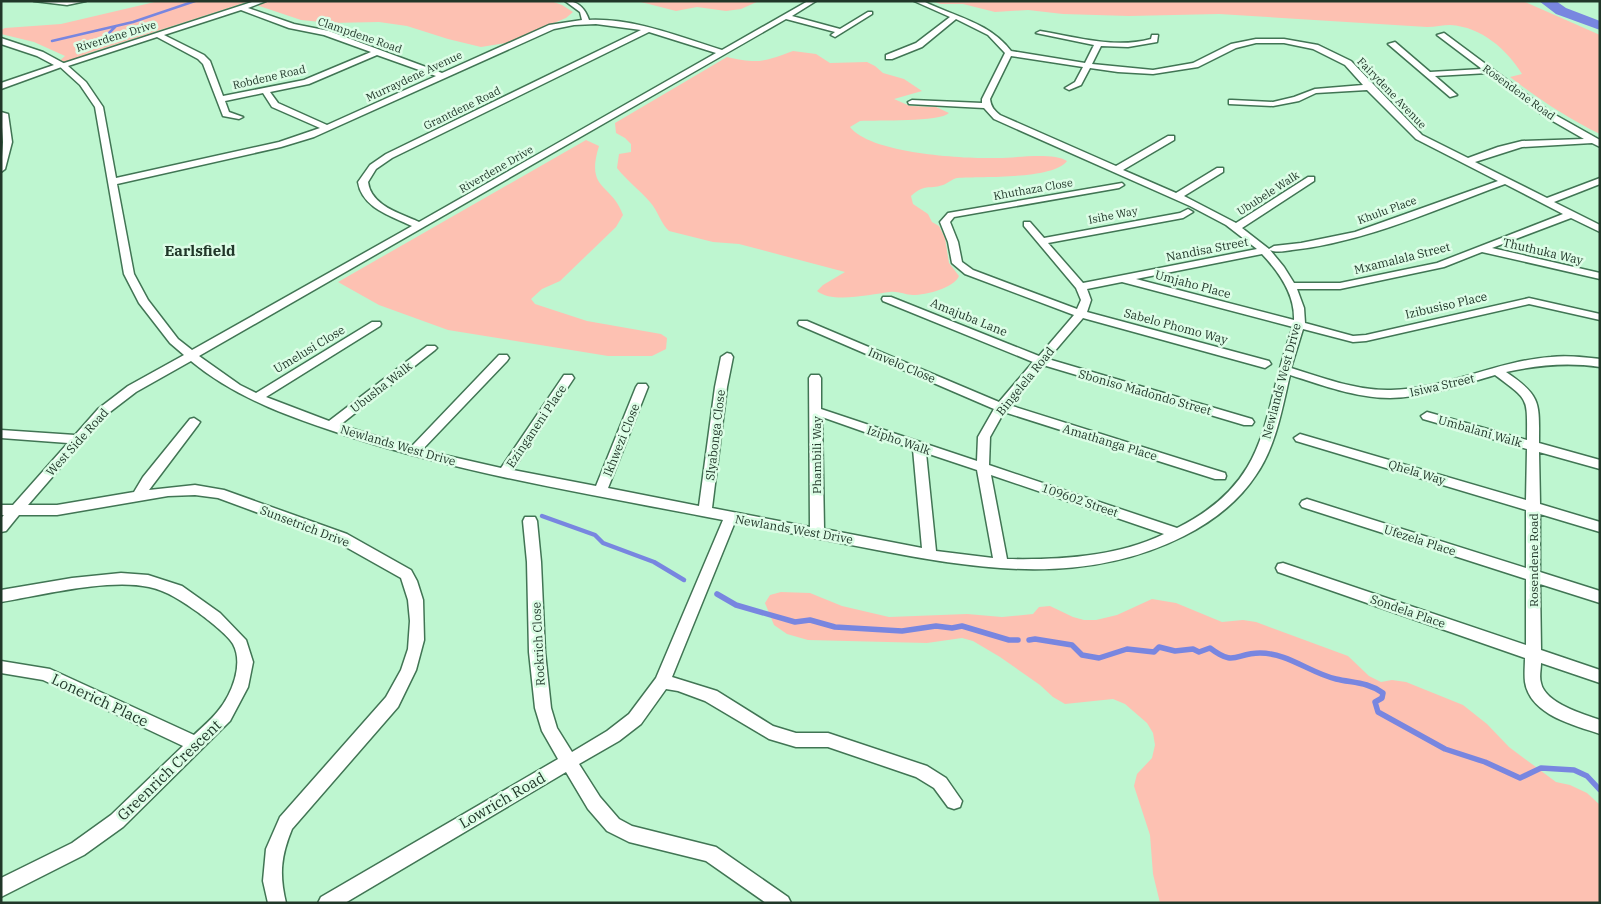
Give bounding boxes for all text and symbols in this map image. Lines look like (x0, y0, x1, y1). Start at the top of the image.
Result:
street label: Clampdene Road (316, 14, 404, 56)
street label: Riverdene Drive (74, 17, 158, 55)
street label: Murraydene Avenue (364, 48, 464, 104)
street label: Fairydene Avenue (1354, 54, 1430, 132)
street label: Rosendene Road (1480, 61, 1558, 123)
street label: Robdene Road (231, 62, 307, 92)
street label: Grantdene Road (421, 83, 503, 133)
street label: Riverdene Drive (456, 142, 536, 196)
street label: Ububele Walk (1234, 167, 1302, 218)
street label: Khuthaza Close (992, 175, 1074, 203)
street label: Khulu Place (1356, 193, 1419, 227)
street label: Isihe Way (1087, 203, 1139, 227)
street label: Nandisa Street (1165, 234, 1249, 264)
street label: Thuthuka Way (1501, 234, 1585, 268)
street label: Mxamalala Street (1352, 239, 1452, 277)
district label: Earlsfield (164, 241, 236, 260)
street label: Umjaho Place (1154, 267, 1232, 301)
street label: Izibusiso Place (1403, 288, 1489, 322)
street label: Amajuba Lane (928, 295, 1010, 339)
street label: Sabelo Phomo Way (1122, 305, 1230, 347)
street label: Newlands West Drive (1258, 321, 1304, 441)
street label: Umelusi Close (271, 322, 347, 376)
street label: Imvelo Close (866, 344, 938, 386)
street label: Bingelela Road (993, 344, 1057, 418)
street label: Ubusha Walk (347, 358, 415, 416)
street label: Sboniso Madondo Street (1077, 366, 1213, 418)
street label: Isiwa Street (1408, 370, 1476, 400)
street label: Ezinganeni Place (503, 382, 569, 470)
street label: Slyabonga Close (702, 389, 728, 481)
street label: Ikhwezi Close (600, 401, 642, 479)
street label: West Side Road (43, 405, 111, 479)
street label: Umbalani Walk (1436, 412, 1524, 450)
street label: Phambili Way (809, 415, 824, 494)
street label: Amathanga Place (1061, 420, 1159, 464)
street label: Newlands West Drive (339, 421, 457, 469)
street label: Izipho Walk (865, 422, 933, 458)
street label: Qhela Way (1387, 456, 1448, 488)
street label: 109602 Street (1040, 480, 1120, 520)
street label: Sunsetrich Drive (258, 502, 352, 550)
street label: Newlands West Drive (734, 511, 854, 547)
street label: Rosendene Road (1526, 513, 1541, 607)
street label: Ufezela Place (1382, 521, 1458, 559)
street label: Sondela Place (1369, 591, 1447, 631)
street label: Rockrich Close (528, 602, 548, 686)
street label: Lonerich Place (49, 669, 151, 731)
street label: Greenrich Crescent (113, 716, 225, 824)
street label: Lowrich Road (455, 768, 549, 832)

